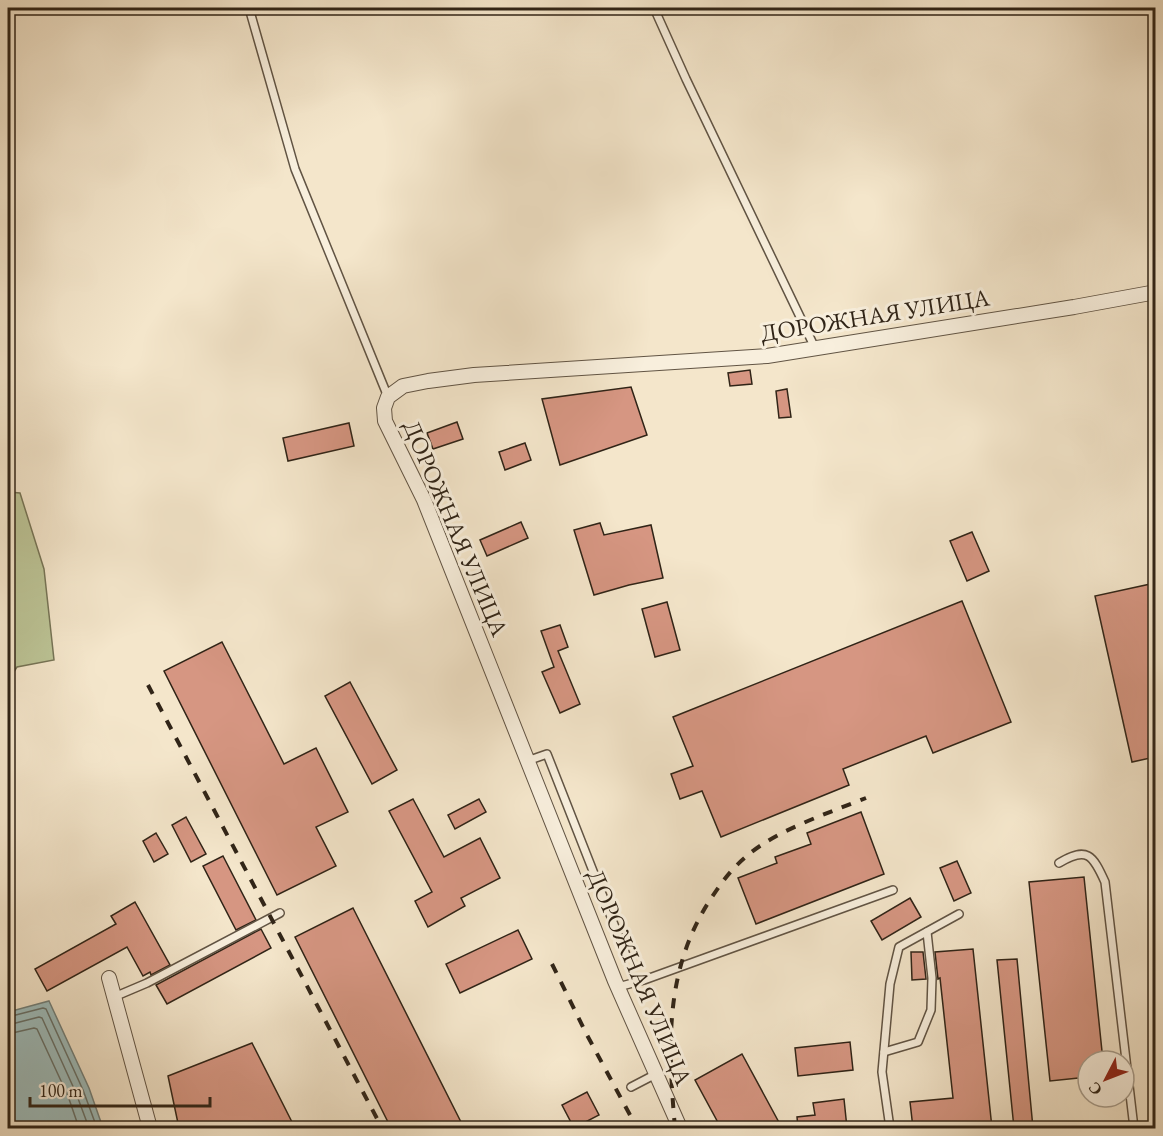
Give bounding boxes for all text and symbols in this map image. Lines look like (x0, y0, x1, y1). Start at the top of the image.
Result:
street label: ДОРОЖНАЯ УЛИЦА (758, 282, 992, 348)
street label: ДОРОЖНАЯ УЛИЦА (396, 415, 516, 641)
street label: ДОРОЖНАЯ УЛИЦА (580, 864, 700, 1090)
north arrow (1076, 1049, 1136, 1109)
scale bar (30, 1070, 210, 1108)
text: С (1084, 1077, 1107, 1100)
text: 100 m (39, 1079, 83, 1102)

